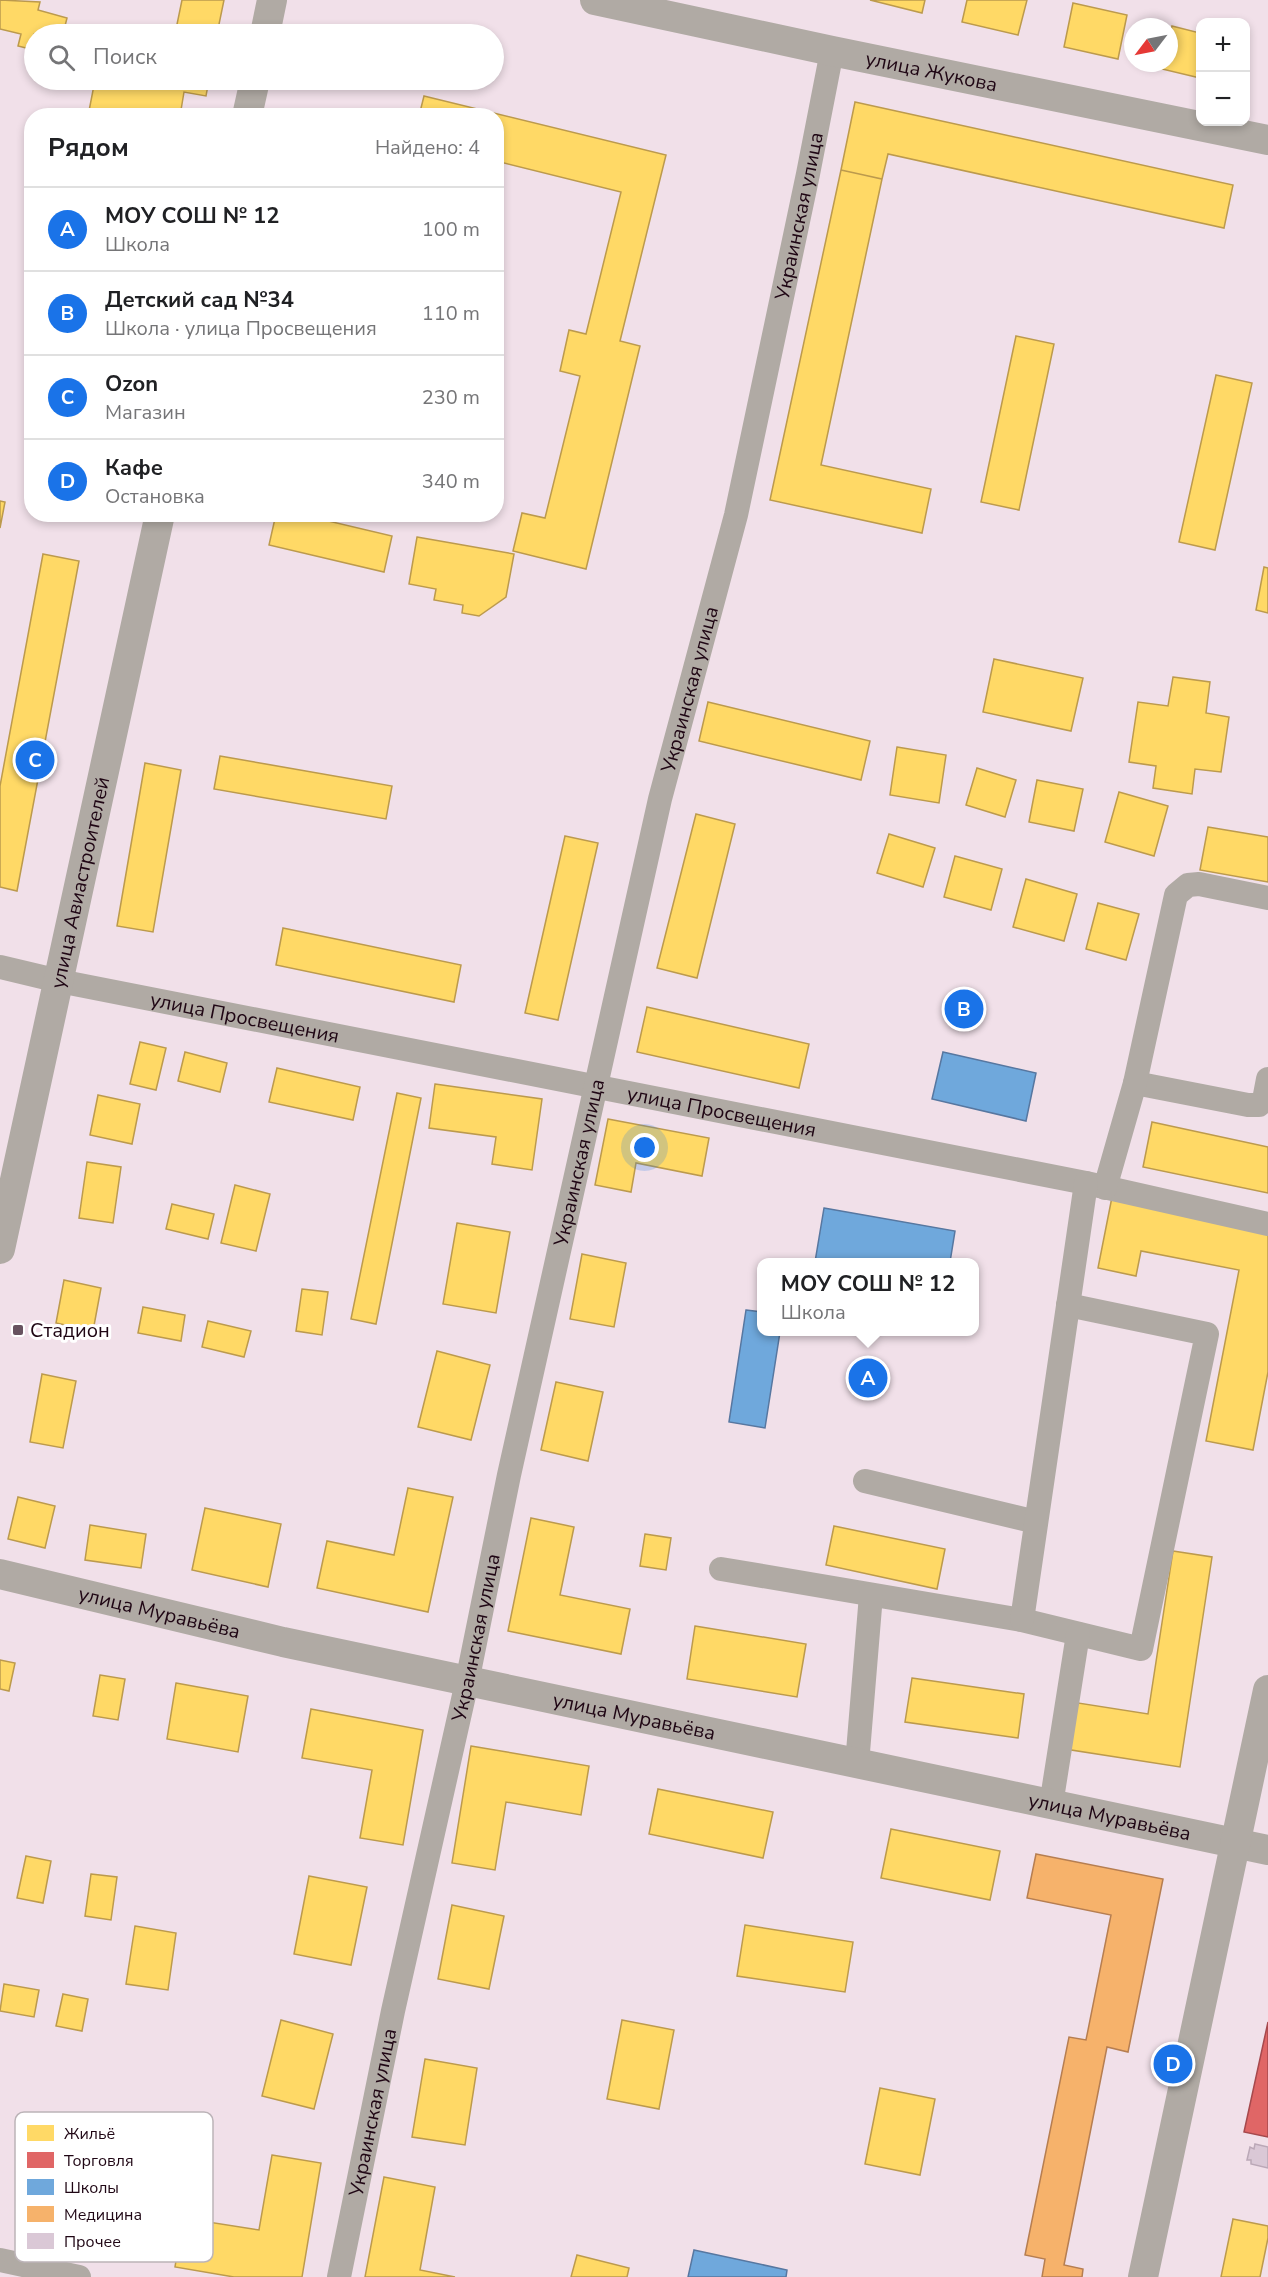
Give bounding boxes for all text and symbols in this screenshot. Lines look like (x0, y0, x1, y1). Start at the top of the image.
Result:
north arrow (1124, 18, 1178, 72)
map controls (1196, 18, 1250, 126)
button: + (1196, 18, 1250, 72)
search box (24, 24, 504, 90)
icon: search (45, 41, 78, 74)
text: Поиск (93, 42, 157, 72)
street label: улица Жукова (863, 45, 1000, 98)
button: − (1196, 72, 1250, 126)
text: Рядом (48, 130, 129, 165)
street label: Украинская улица (769, 130, 830, 304)
text: Найдено: 4 (375, 134, 480, 161)
text: МОУ СОШ № 12 (105, 201, 279, 231)
text: A (60, 216, 75, 243)
text: 100 m (422, 216, 480, 243)
text: Школа (105, 231, 170, 258)
text: Детский сад №34 (105, 285, 294, 315)
text: B (61, 300, 74, 327)
text: 110 m (422, 300, 480, 327)
text: Школа · улица Просвещения (105, 315, 377, 342)
text: Ozon (105, 369, 158, 399)
text: C (61, 384, 74, 411)
text: 230 m (422, 384, 480, 411)
text: Магазин (105, 399, 186, 426)
text: Кафе (105, 453, 163, 483)
text: D (60, 468, 75, 495)
text: 340 m (422, 468, 480, 495)
text: Остановка (105, 483, 205, 510)
street label: Украинская улица (654, 603, 725, 777)
pin: C (15, 738, 54, 783)
street label: улица Авиастроителей (44, 774, 116, 991)
street label: улица Просвещения (148, 986, 342, 1050)
pin: B (944, 986, 984, 1032)
street label: Украинская улица (547, 1076, 611, 1250)
street label: улица Просвещения (625, 1080, 818, 1144)
your location (630, 1133, 659, 1162)
popup (757, 1258, 979, 1336)
text: МОУ СОШ № 12 (781, 1269, 955, 1299)
text: Школа (781, 1299, 846, 1326)
place label: Стадион (30, 1317, 110, 1344)
marker: Стадион (11, 1323, 25, 1337)
pin: A (848, 1356, 888, 1400)
street label: Украинская улица (445, 1551, 507, 1725)
street label: улица Муравьёва (76, 1580, 243, 1645)
street label: улица Муравьёва (550, 1686, 718, 1747)
street label: улица Муравьёва (1026, 1787, 1193, 1847)
street label: Украинская улица (342, 2026, 403, 2200)
pin: D (1154, 2042, 1192, 2086)
legend (15, 2112, 213, 2262)
text: Жильё (64, 2123, 115, 2145)
text: Торговля (64, 2150, 134, 2172)
text: Школы (64, 2177, 119, 2199)
text: Медицина (64, 2204, 142, 2226)
text: Прочее (64, 2231, 121, 2253)

